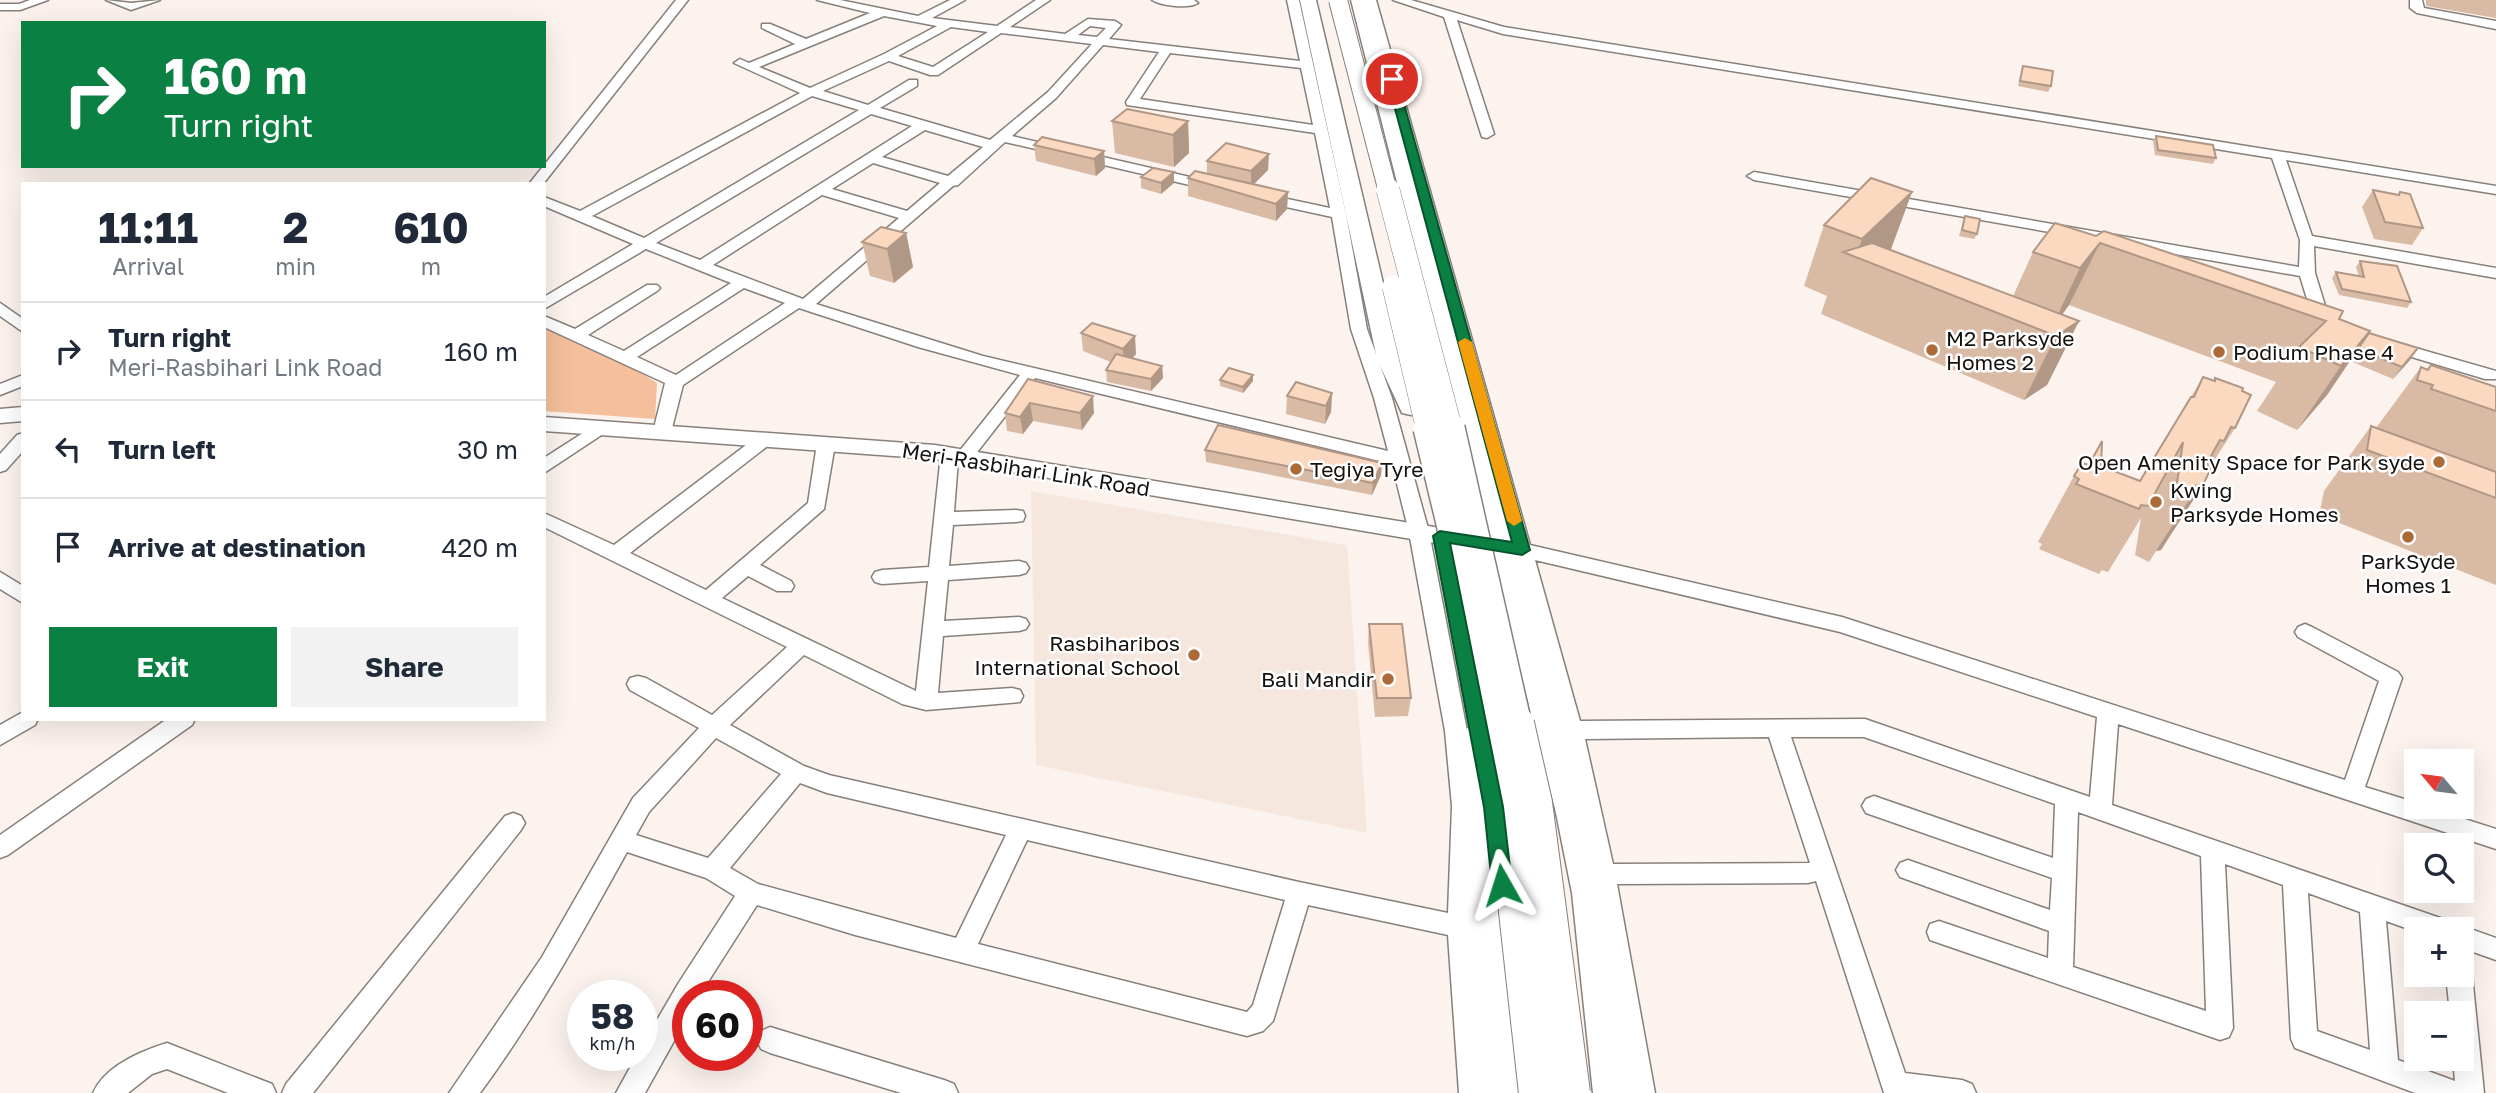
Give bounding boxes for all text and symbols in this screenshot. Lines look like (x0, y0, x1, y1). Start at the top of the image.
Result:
text: 160 m (164, 46, 307, 105)
icon: right (49, 49, 140, 140)
pin (1362, 49, 1422, 109)
icon: arrive (1373, 60, 1411, 98)
text: Turn right (164, 106, 313, 144)
text: 11:11 (98, 202, 198, 252)
text: 2 (283, 202, 308, 252)
text: 610 (393, 202, 469, 252)
text: Arrival (112, 252, 184, 280)
text: min (275, 252, 316, 280)
text: m (421, 252, 441, 280)
text: Turn right (108, 322, 231, 353)
place label: M2 Parksyde Homes 2 (1946, 325, 2075, 375)
icon: right (49, 332, 87, 370)
text: 160 m (444, 336, 518, 367)
place label: Podium Phase 4 (2233, 339, 2394, 365)
marker: M2 Parksyde Homes 2 (1924, 342, 1940, 358)
marker: Podium Phase 4 (2211, 344, 2227, 360)
text: Meri-Rasbihari Link Road (108, 353, 382, 381)
icon: left (49, 430, 87, 468)
text: Turn left (108, 434, 216, 465)
text: 30 m (457, 434, 518, 465)
street label: Meri-Rasbihari Link Road (900, 437, 1152, 501)
place label: Open Amenity Space for Park syde (2078, 449, 2425, 475)
marker: Open Amenity Space for Park syde (2431, 454, 2447, 470)
place label: Tegiya Tyre (1310, 456, 1423, 482)
marker: Tegiya Tyre (1288, 461, 1304, 477)
place label: Kwing Parksyde Homes (2170, 477, 2339, 527)
marker: Kwing Parksyde Homes (2148, 494, 2164, 510)
icon: arrive (49, 528, 87, 566)
marker: ParkSyde Homes 1 (2400, 529, 2416, 545)
text: Arrive at destination (108, 532, 366, 563)
text: 420 m (441, 532, 518, 563)
place label: ParkSyde Homes 1 (2360, 548, 2456, 598)
button: Exit (49, 627, 277, 707)
button: Share (291, 627, 518, 707)
place label: Rasbiharibos International School (974, 630, 1180, 680)
marker: Rasbiharibos International School (1186, 647, 1202, 663)
place label: Bali Mandir (1261, 666, 1374, 692)
marker: Bali Mandir (1380, 671, 1396, 687)
north arrow (2404, 749, 2474, 819)
map controls (2404, 749, 2474, 1071)
button: search (2404, 833, 2474, 903)
position arrow (1465, 848, 1539, 922)
button: + (2404, 917, 2474, 987)
speed limit sign: 60 (672, 980, 763, 1071)
text: 58 (591, 995, 634, 1037)
button: − (2404, 1001, 2474, 1071)
text: km/h (590, 1032, 635, 1054)

